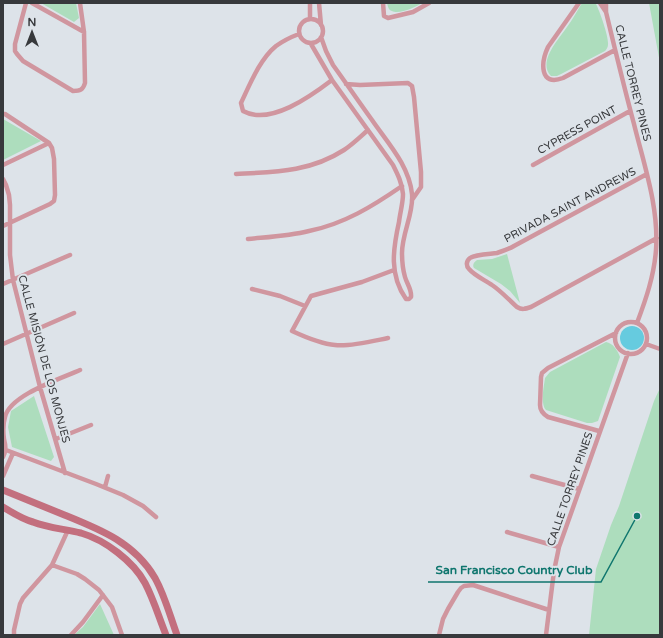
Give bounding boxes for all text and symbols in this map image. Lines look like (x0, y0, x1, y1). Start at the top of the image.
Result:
north arrow (12, 12, 52, 52)
text: N (28, 16, 36, 29)
street label: CALLE TORREY PINES (612, 23, 654, 143)
street label: CYPRESS POINT (535, 103, 619, 157)
street label: PRIVADA SAINT ANDREWS (502, 165, 638, 245)
street label: CALLE MISIÓN DE LOS MONJES (15, 273, 74, 444)
street label: CALLE TORREY PINES (544, 430, 596, 548)
callout: San Francisco Country Club (428, 558, 601, 582)
text: San Francisco Country Club (436, 563, 593, 578)

